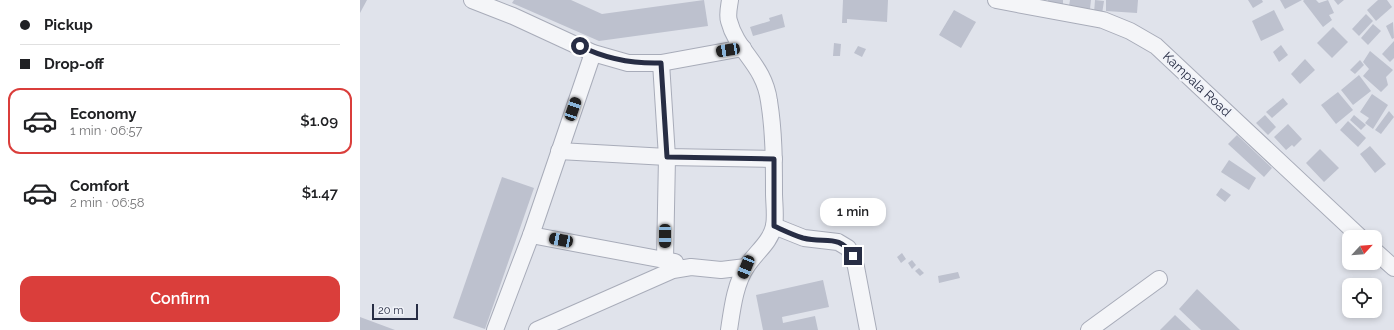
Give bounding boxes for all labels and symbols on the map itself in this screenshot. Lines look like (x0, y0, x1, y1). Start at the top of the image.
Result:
route start (571, 37, 589, 55)
car (715, 42, 741, 58)
street label: Kampala Road (1160, 49, 1234, 119)
car (563, 96, 583, 122)
callout: 1 min (820, 198, 886, 226)
car (659, 224, 671, 248)
north arrow (1342, 230, 1382, 270)
car (548, 232, 574, 248)
route end (844, 247, 862, 265)
car (736, 254, 756, 280)
scale bar (372, 302, 418, 321)

